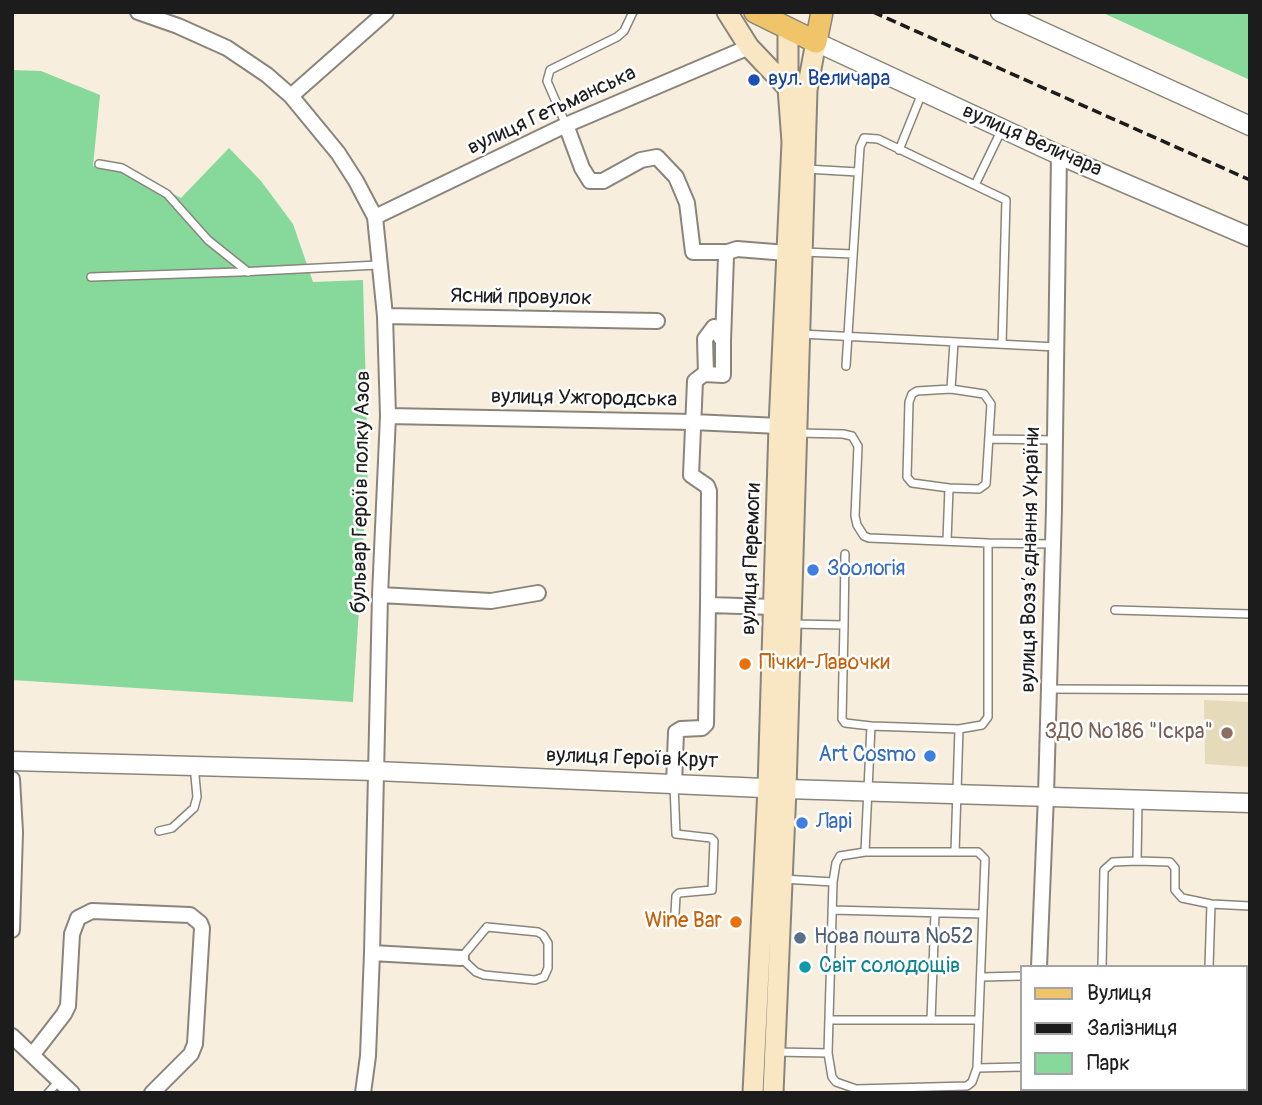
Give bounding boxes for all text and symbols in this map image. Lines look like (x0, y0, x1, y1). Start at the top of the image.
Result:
street label: вулиця Гетьманська (464, 61, 640, 161)
place label: вул. Величара (768, 67, 890, 93)
marker: вул. Величара (746, 72, 762, 88)
street label: вулиця Величара (958, 99, 1106, 183)
street label: Ясний провулок (450, 284, 592, 312)
street label: бульвар Героїв полку Азов (347, 370, 377, 614)
street label: вулиця Ужгородська (491, 385, 677, 413)
street label: вулиця Воззʼєднання України (1016, 427, 1046, 693)
street label: вулиця Перемоги (737, 483, 767, 635)
place label: Зоологія (827, 557, 905, 583)
marker: Зоологія (805, 562, 821, 578)
place label: Пічки-Лавочки (759, 651, 890, 677)
marker: Пічки-Лавочки (737, 656, 753, 672)
place label: ЗДО №186 "Іскра" (1045, 720, 1213, 746)
marker: ЗДО №186 "Іскра" (1219, 725, 1235, 741)
street label: вулиця Героїв Крут (545, 743, 719, 775)
place label: Art Cosmo (818, 743, 916, 769)
marker: Art Cosmo (922, 748, 938, 764)
place label: Ларі (816, 810, 852, 836)
marker: Ларі (794, 815, 810, 831)
place label: Wine Bar (645, 909, 722, 935)
marker: Wine Bar (728, 914, 744, 930)
place label: Нова пошта №52 (814, 925, 973, 951)
marker: Нова пошта №52 (792, 930, 808, 946)
place label: Світ солодощів (819, 954, 960, 980)
marker: Світ солодощів (797, 959, 813, 975)
legend (1020, 965, 1248, 1091)
text: Вулиця (1087, 980, 1151, 1007)
text: Залізниця (1087, 1015, 1177, 1042)
text: Парк (1087, 1050, 1130, 1077)

